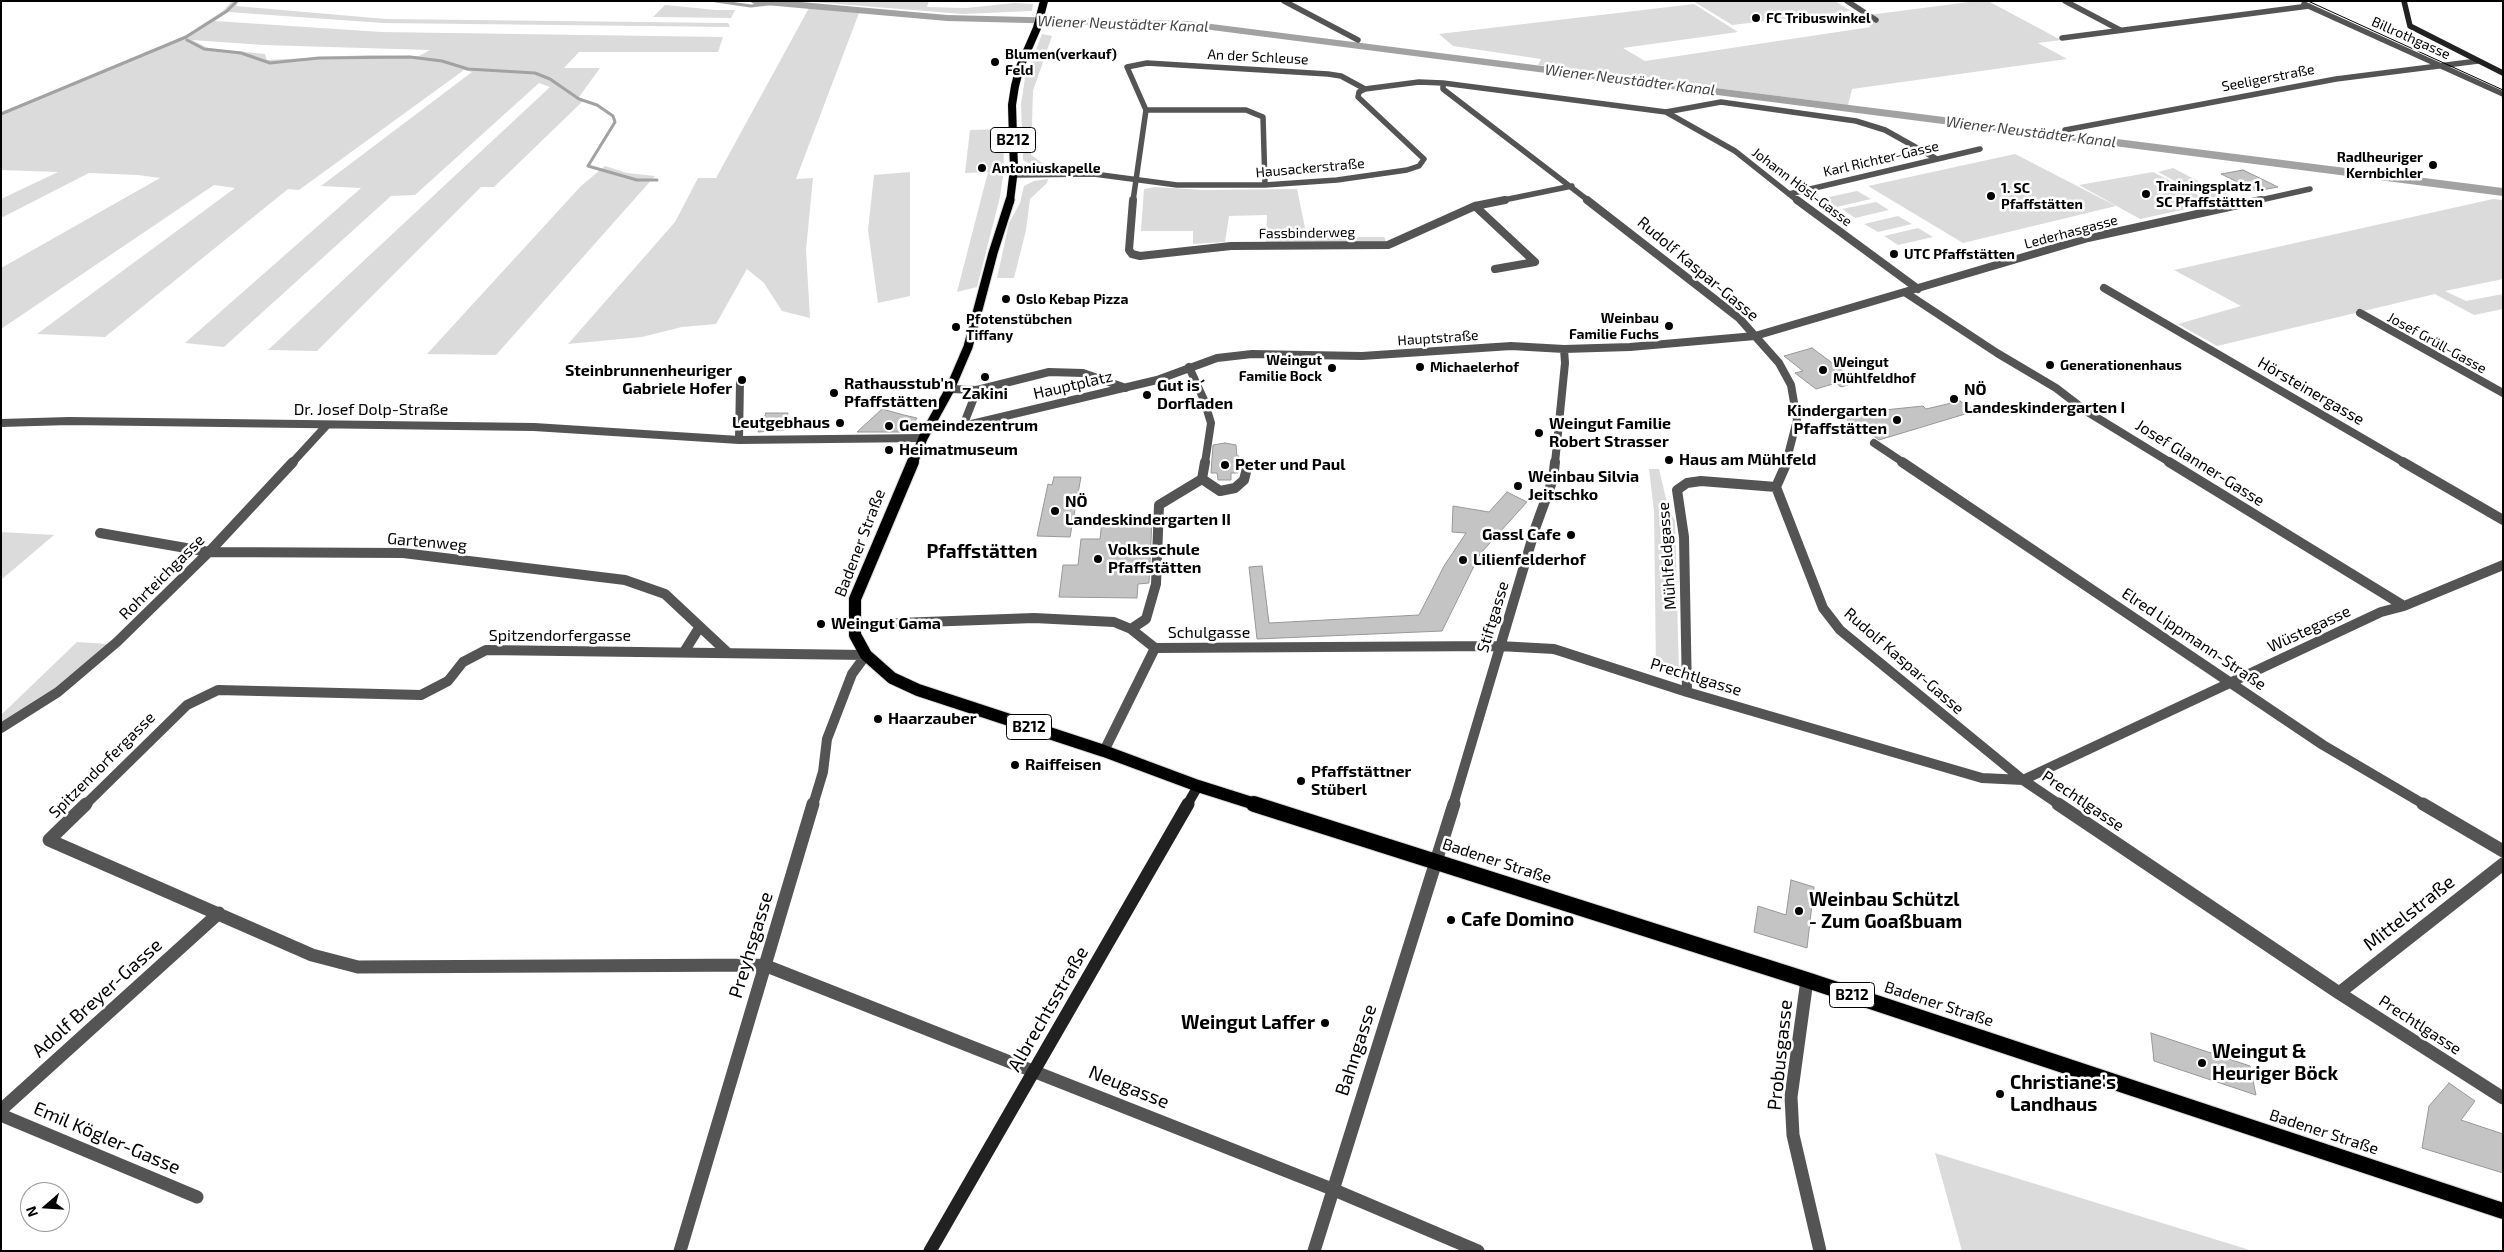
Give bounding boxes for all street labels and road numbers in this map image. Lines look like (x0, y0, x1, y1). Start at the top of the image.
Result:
street label: Billrothgasse (2369, 13, 2453, 63)
street label: An der Schleuse (1207, 46, 1309, 68)
street label: Seeligerstraße (2220, 61, 2316, 95)
road number: B212 (990, 128, 1036, 152)
street label: Karl Richter-Gasse (1821, 138, 1941, 180)
street label: Johann Hösl-Gasse (1749, 144, 1855, 230)
street label: Hausackerstraße (1255, 155, 1365, 181)
street label: Lederhasgasse (2022, 211, 2120, 253)
street label: Rudolf Kaspar-Gasse (1633, 213, 1763, 325)
street label: Fassbinderweg (1259, 224, 1355, 242)
street label: Josef Grüll-Gasse (2385, 309, 2489, 377)
street label: Hauptstraße (1397, 327, 1479, 349)
street label: Hörsteinergasse (2254, 353, 2368, 429)
street label: Hauptplatz (1031, 367, 1115, 403)
street label: Dr. Josef Dolp-Straße (294, 400, 448, 420)
street label: Josef Glanner-Gasse (2132, 416, 2268, 510)
street label: Badener Straße (831, 486, 889, 600)
street label: Mühlfeldgasse (1654, 501, 1680, 611)
street label: Gartenweg (386, 529, 468, 555)
street label: Rohrteichgasse (115, 530, 209, 624)
street label: Stiftgasse (1473, 579, 1513, 655)
street label: Elred Lippmann-Straße (2118, 584, 2270, 694)
street label: Wüstegasse (2264, 601, 2354, 657)
street label: Rudolf Kaspar-Gasse (1840, 604, 1968, 718)
street label: Schulgasse (1168, 623, 1250, 643)
street label: Spitzendorfergasse (489, 626, 631, 646)
street label: Prechtlgasse (1648, 654, 1744, 700)
street label: Spitzendorfergasse (45, 708, 159, 822)
road number: B212 (1006, 714, 1052, 740)
street label: Prechtlgasse (2038, 767, 2128, 835)
street label: Badener Straße (1440, 834, 1554, 888)
street label: Mittelstraße (2359, 870, 2459, 956)
street label: Preyhsgasse (724, 889, 778, 1001)
street label: Adolf Breyer-Gasse (27, 934, 167, 1062)
street label: Albrechtsstraße (1003, 942, 1093, 1076)
street label: Badener Straße (1882, 977, 1996, 1031)
road number: B212 (1830, 982, 1874, 1008)
street label: Prechtlgasse (2375, 991, 2465, 1059)
street label: Probusgasse (1763, 999, 1797, 1111)
street label: Bahngasse (1331, 1001, 1381, 1099)
street label: Neugasse (1085, 1061, 1173, 1113)
street label: Emil Kögler-Gasse (30, 1097, 184, 1179)
street label: Badener Straße (2267, 1105, 2381, 1159)

